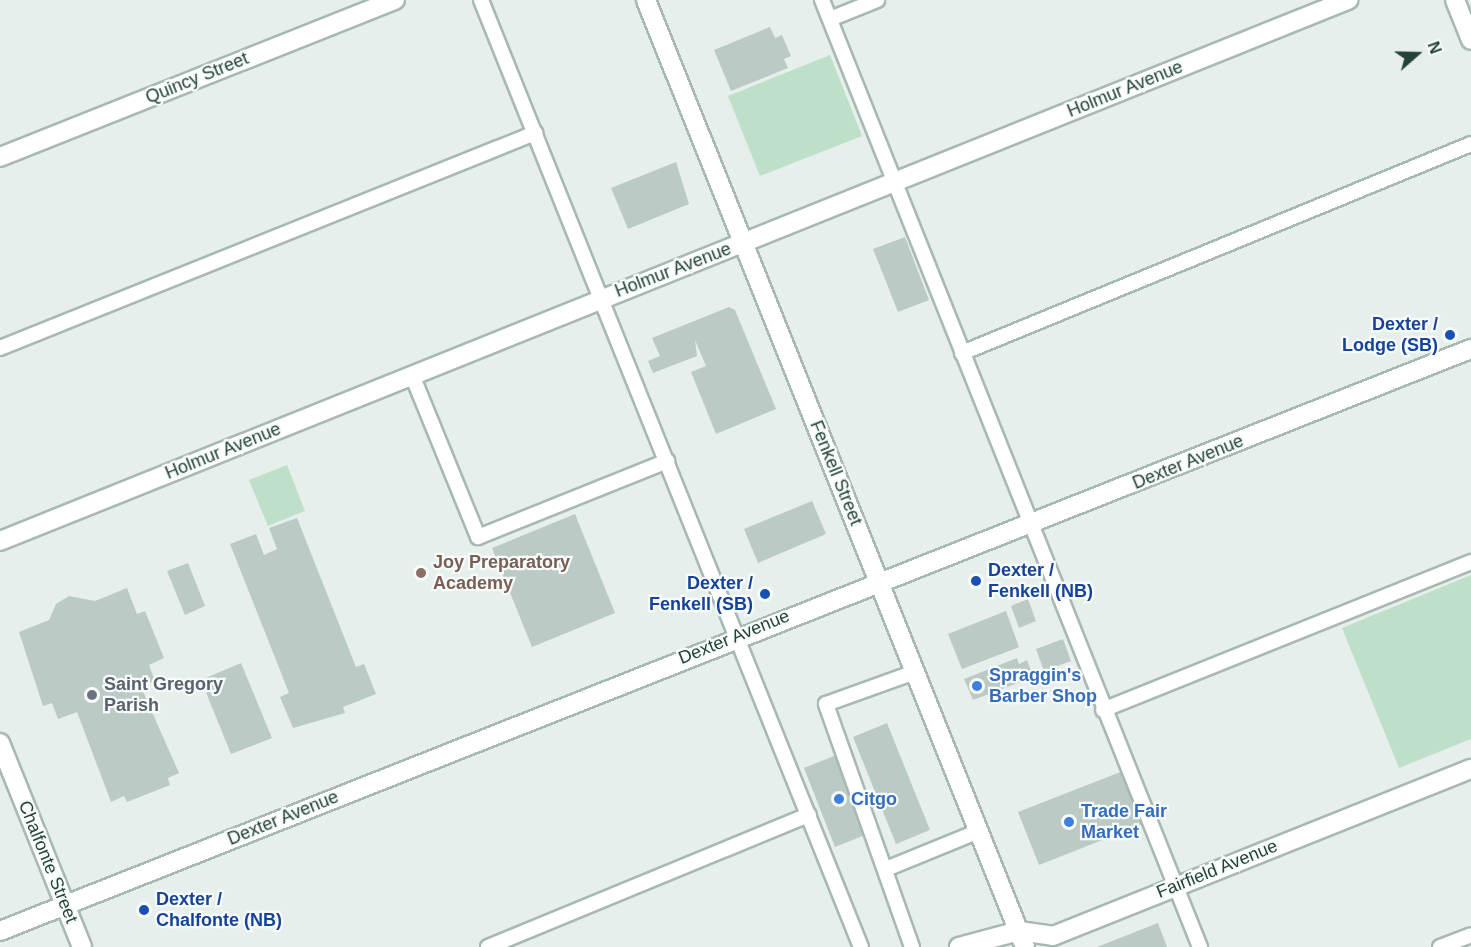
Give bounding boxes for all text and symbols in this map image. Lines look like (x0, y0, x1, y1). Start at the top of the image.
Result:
north arrow (1387, 24, 1447, 84)
text: N (1424, 39, 1444, 56)
street label: Quincy Street (142, 48, 252, 108)
street label: Holmur Avenue (1064, 56, 1186, 122)
street label: Holmur Avenue (611, 238, 735, 302)
place label: Dexter / Lodge (SB) (1342, 314, 1438, 356)
marker: Dexter / Lodge (SB) (1443, 328, 1457, 342)
street label: Fenkell Street (805, 417, 867, 529)
street label: Holmur Avenue (162, 418, 284, 484)
street label: Dexter Avenue (1129, 430, 1247, 494)
place label: Joy Preparatory Academy (433, 552, 570, 594)
place label: Dexter / Fenkell (NB) (988, 560, 1093, 602)
marker: Joy Preparatory Academy (414, 566, 428, 580)
place label: Dexter / Fenkell (SB) (649, 573, 753, 616)
marker: Dexter / Fenkell (NB) (969, 574, 983, 588)
marker: Dexter / Fenkell (SB) (758, 587, 772, 601)
street label: Dexter Avenue (675, 605, 793, 669)
place label: Spraggin's Barber Shop (989, 665, 1097, 708)
place label: Saint Gregory Parish (104, 674, 223, 716)
marker: Spraggin's Barber Shop (970, 679, 984, 693)
marker: Saint Gregory Parish (85, 688, 99, 702)
street label: Dexter Avenue (224, 786, 342, 850)
place label: Citgo (851, 788, 897, 810)
marker: Citgo (832, 792, 846, 806)
street label: Chalfonte Street (14, 798, 82, 926)
place label: Trade Fair Market (1081, 801, 1167, 844)
marker: Trade Fair Market (1062, 815, 1076, 829)
street label: Fairfield Avenue (1153, 835, 1281, 903)
place label: Dexter / Chalfonte (NB) (156, 889, 282, 932)
marker: Dexter / Chalfonte (NB) (137, 903, 151, 917)

